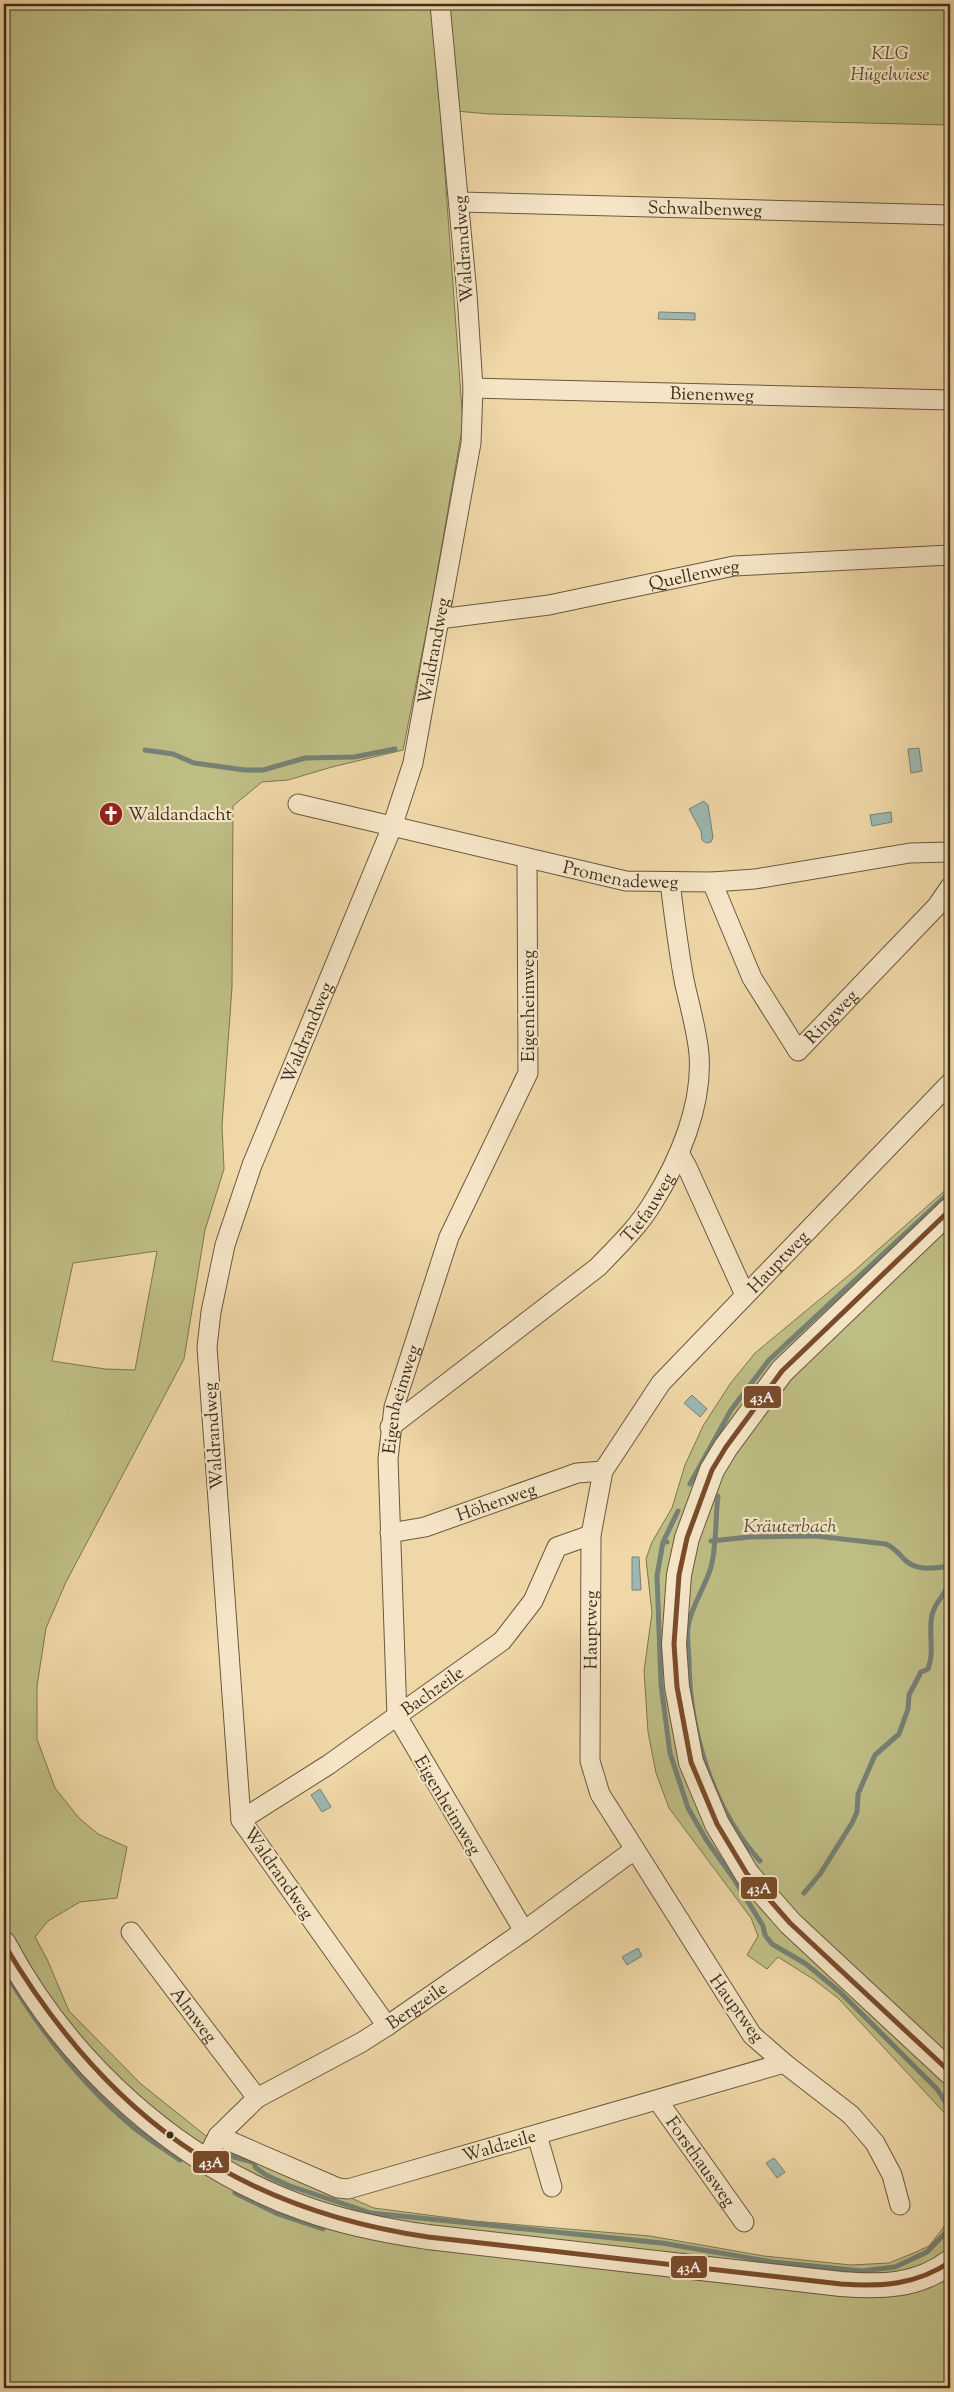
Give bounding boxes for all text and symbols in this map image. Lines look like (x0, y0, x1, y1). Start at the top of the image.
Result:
park label: KLG Hügelwiese (851, 42, 929, 89)
street label: Waldrandweg (448, 194, 482, 303)
street label: Schwalbenweg (647, 196, 763, 225)
street label: Bienenweg (670, 382, 754, 410)
street label: Quellenweg (646, 555, 740, 599)
street label: Waldrandweg (413, 596, 458, 707)
church icon: Waldandacht (98, 801, 124, 827)
place label: Waldandacht (128, 803, 232, 829)
street label: Promenadeweg (560, 856, 679, 897)
street label: Eigenheimweg (517, 950, 543, 1062)
street label: Waldrandweg (276, 979, 341, 1088)
street label: Ringweg (800, 984, 865, 1051)
street label: Tiefauweg (616, 1169, 682, 1250)
street label: Hauptweg (743, 1225, 816, 1300)
street label: Eigenheimweg (378, 1342, 428, 1456)
street label: Waldrandweg (198, 1381, 232, 1490)
line badge: 43A (743, 1385, 782, 1409)
text: 43A (749, 1389, 775, 1409)
street label: Höhenweg (453, 1477, 540, 1530)
water label: Kräuterbach (743, 1514, 838, 1541)
street label: Hauptweg (579, 1590, 606, 1669)
street label: Bachzeile (397, 1661, 470, 1724)
street label: Eigenheimweg (406, 1751, 486, 1861)
street label: Waldrandweg (236, 1823, 319, 1926)
line badge: 43A (740, 1876, 778, 1900)
text: 43A (746, 1880, 772, 1900)
street label: Hauptweg (702, 1970, 769, 2049)
street label: Bergzeile (382, 1977, 453, 2037)
street label: Almweg (163, 1983, 222, 2050)
street label: Forsthausweg (658, 2112, 741, 2213)
street label: Waldzeile (460, 2124, 540, 2170)
unlabelled marker (165, 2130, 175, 2140)
line badge: 43A (192, 2150, 230, 2174)
text: 43A (198, 2154, 224, 2174)
line badge: 43A (670, 2255, 708, 2279)
text: 43A (676, 2259, 702, 2279)

